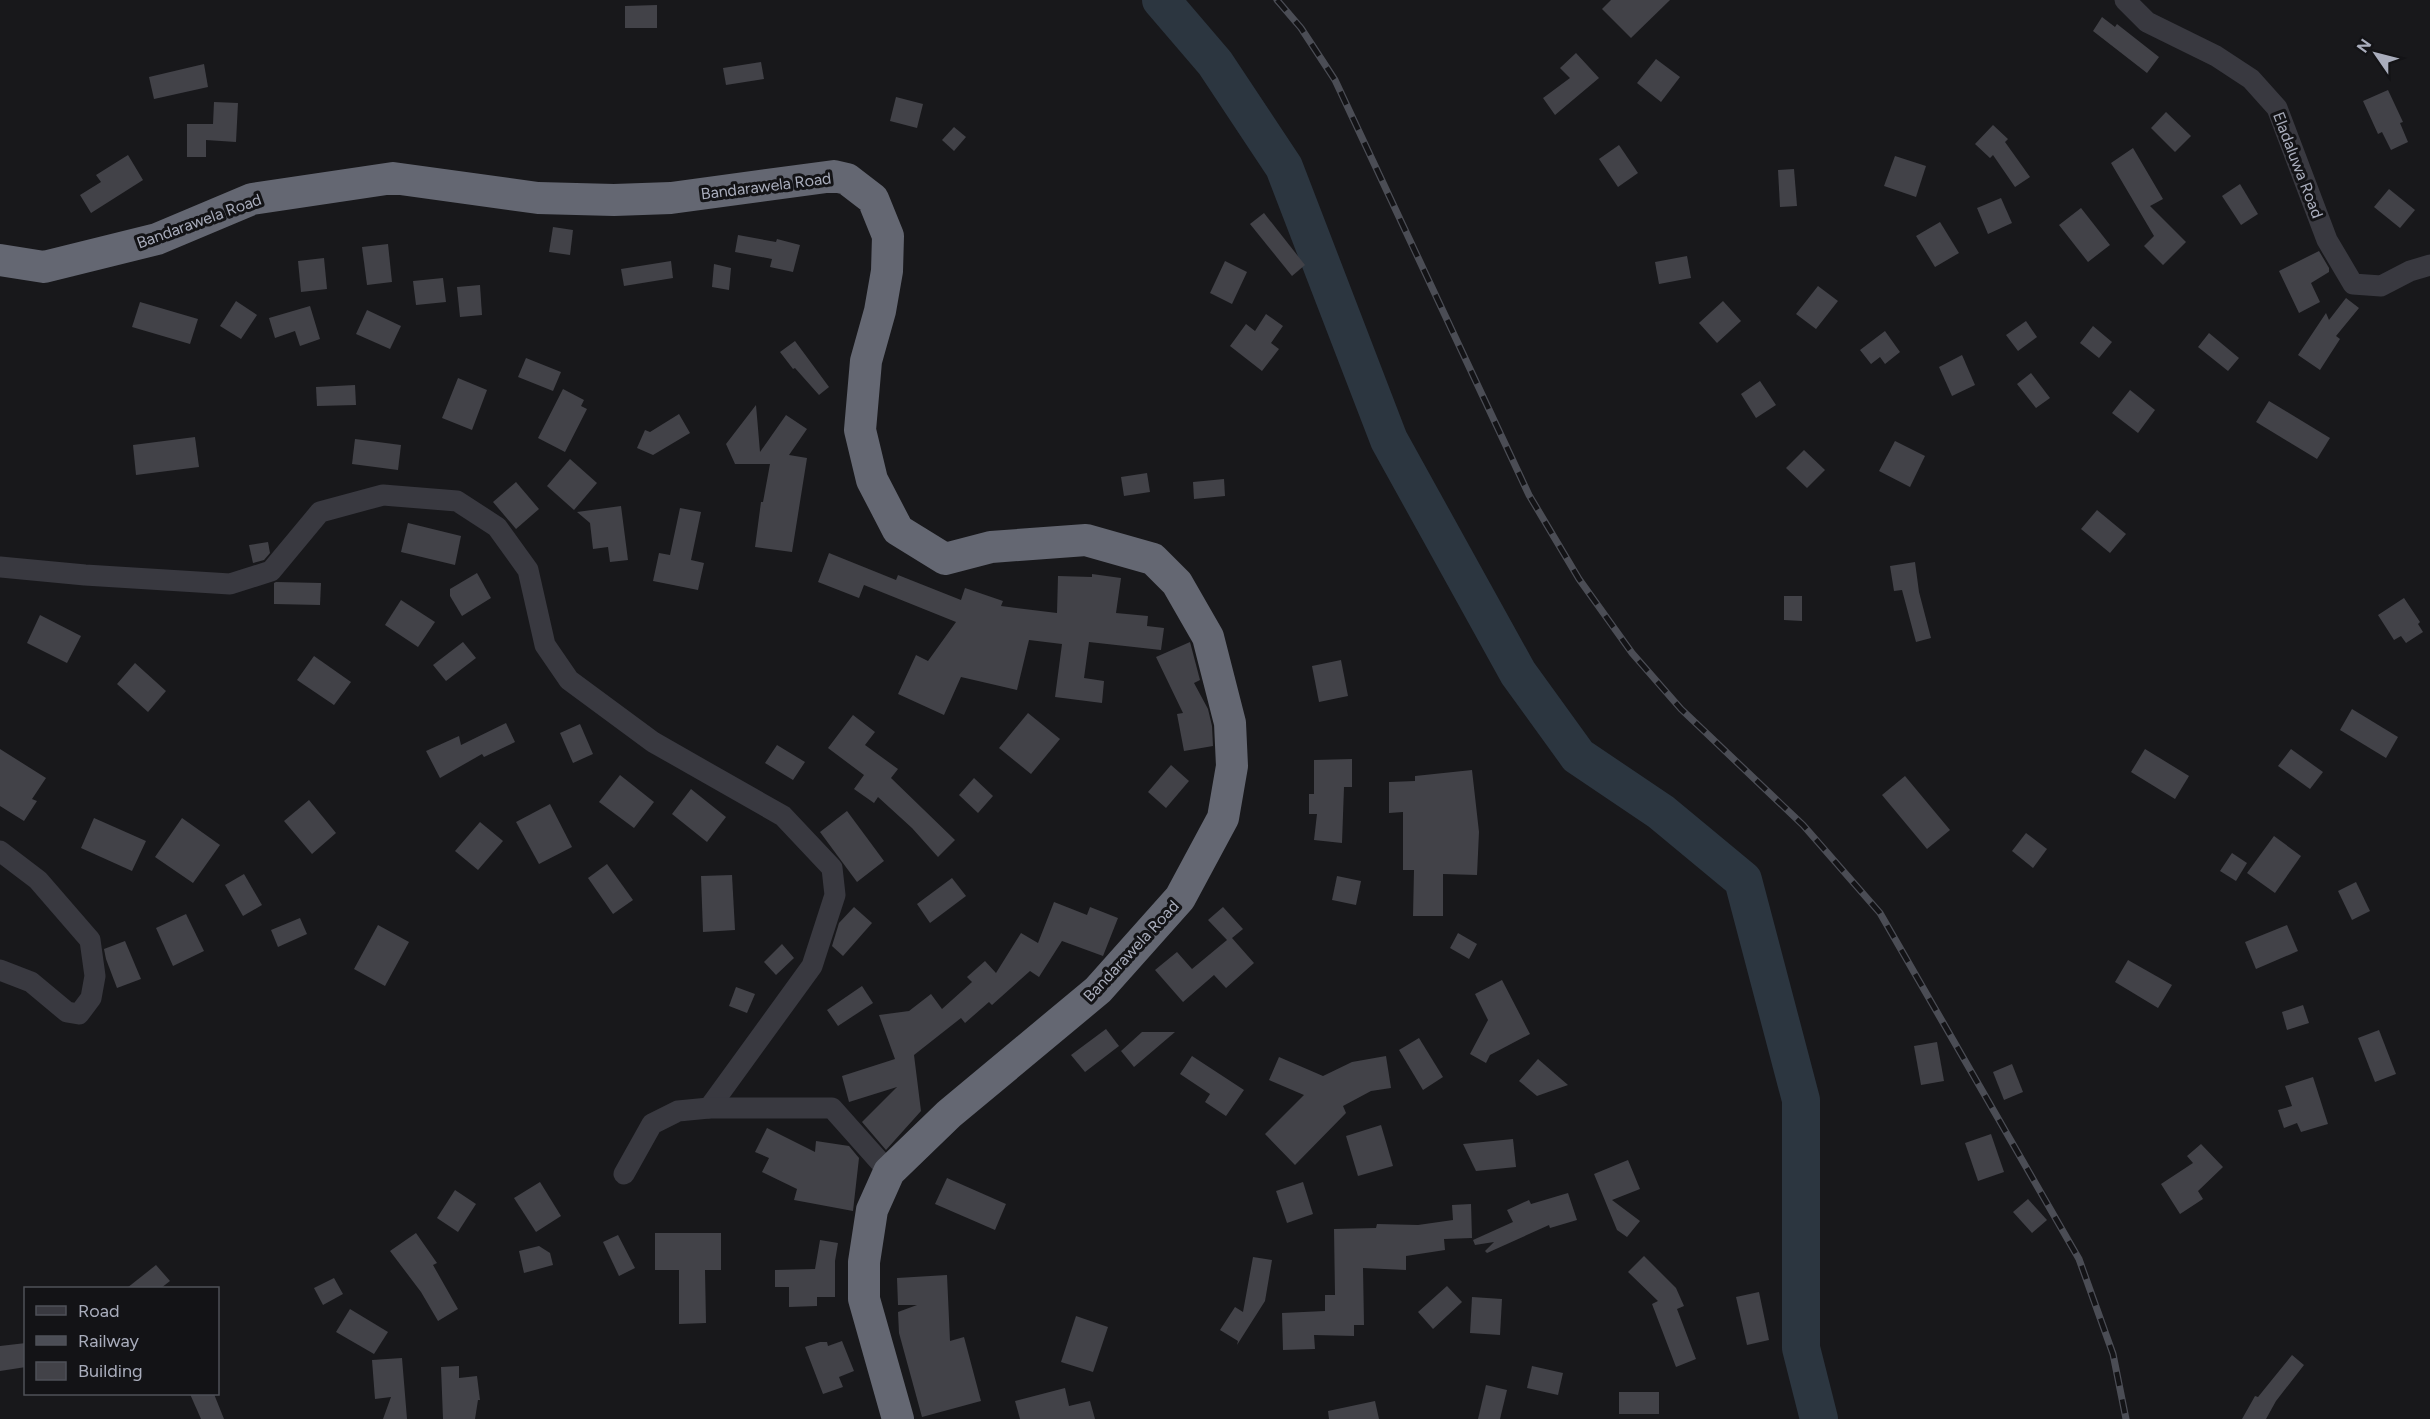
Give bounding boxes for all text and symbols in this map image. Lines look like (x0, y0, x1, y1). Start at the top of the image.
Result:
north arrow (2346, 24, 2406, 84)
text: N (2353, 35, 2375, 56)
street label: Eladaluwa Road (2269, 109, 2327, 221)
street label: Bandarawela Road (700, 169, 832, 203)
street label: Bandarawela Road (134, 190, 264, 252)
street label: Bandarawela Road (1079, 896, 1183, 1006)
legend (24, 1287, 219, 1395)
text: Road (78, 1300, 119, 1322)
text: Railway (78, 1330, 140, 1352)
text: Building (78, 1360, 143, 1382)

